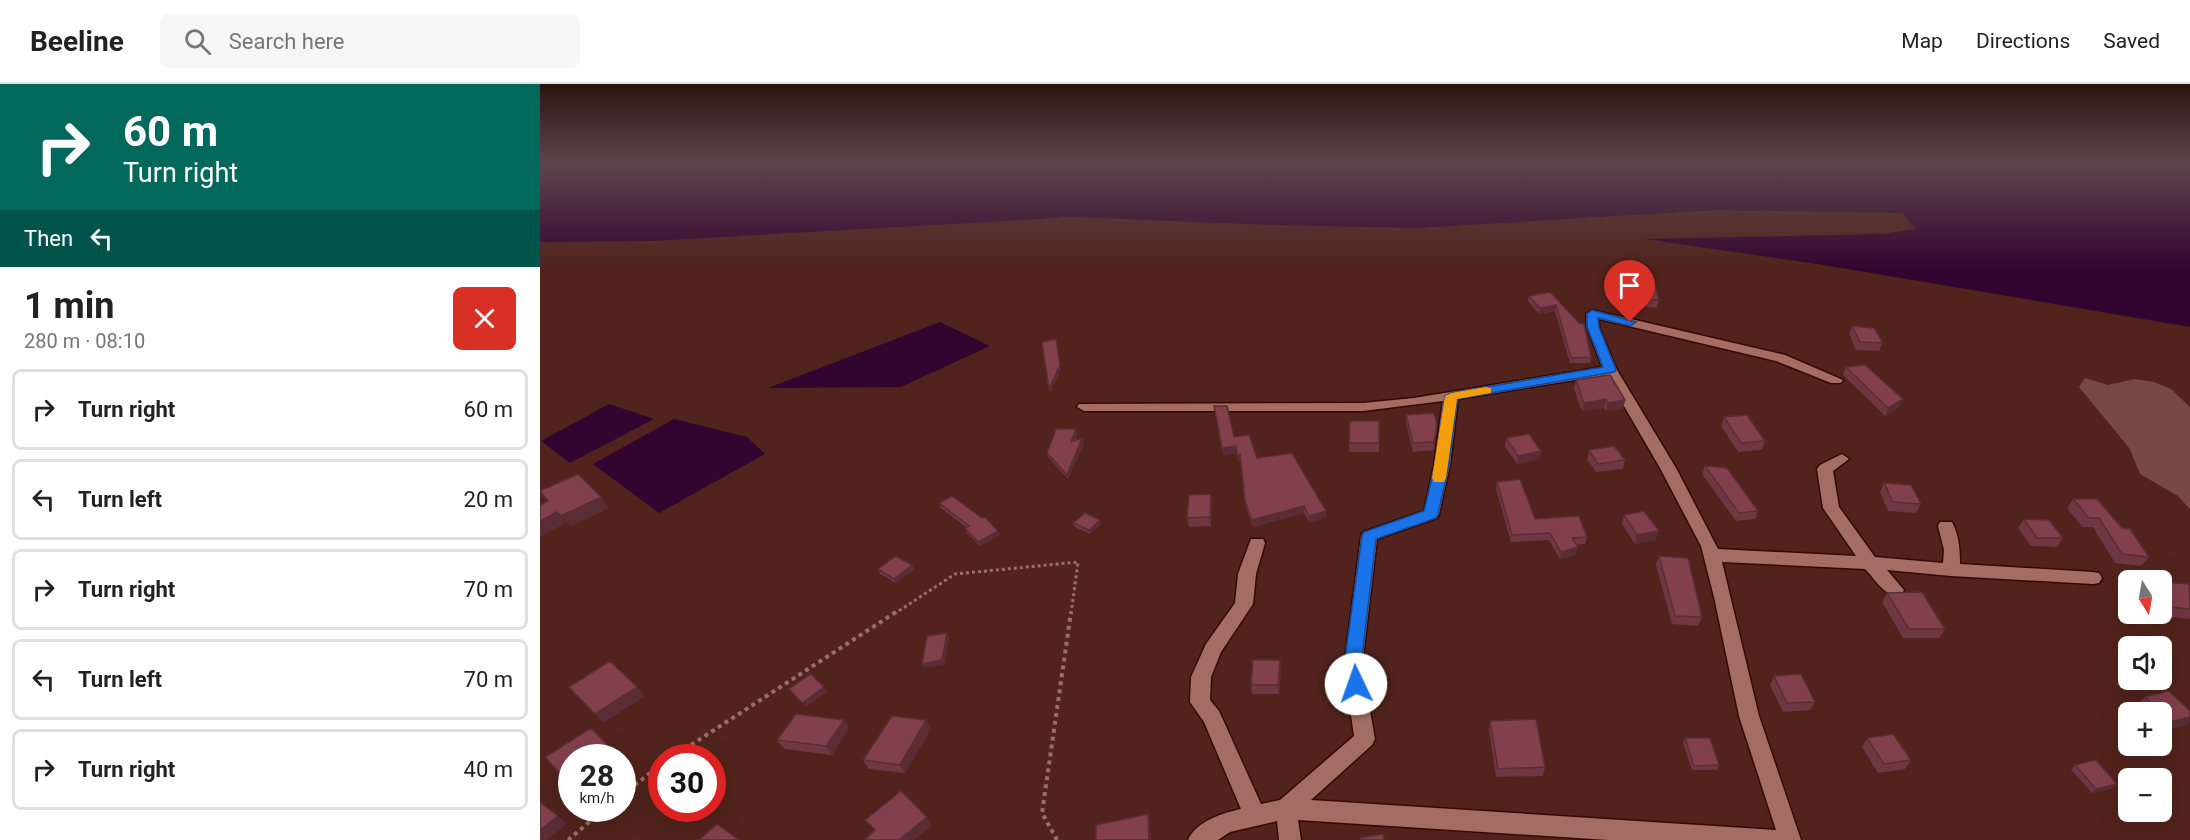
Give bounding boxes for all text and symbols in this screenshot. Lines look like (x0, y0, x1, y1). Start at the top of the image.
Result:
search box (160, 14, 580, 68)
text: Beeline (30, 25, 124, 58)
icon: search (181, 25, 214, 58)
text: Search here (229, 29, 345, 54)
text: Map (1901, 29, 1943, 53)
text: Directions (1976, 29, 2070, 53)
text: Saved (2103, 29, 2160, 53)
text: 60 m (123, 107, 218, 156)
icon: right (24, 108, 102, 186)
text: Turn right (123, 157, 238, 189)
icon: left (85, 222, 118, 255)
text: Then (24, 226, 73, 251)
pin (1604, 260, 1655, 322)
icon: arrive (1613, 269, 1646, 302)
text: 1 min (24, 285, 115, 327)
button: close (453, 287, 516, 350)
text: 280 m · 08:10 (24, 329, 145, 353)
icon: right (27, 393, 60, 426)
text: Turn right (78, 397, 175, 422)
text: 60 m (464, 397, 513, 422)
icon: left (27, 483, 60, 516)
text: Turn left (78, 487, 162, 512)
text: 20 m (464, 487, 513, 512)
north arrow (2118, 570, 2172, 624)
map controls (2118, 570, 2172, 822)
icon: right (27, 573, 60, 606)
text: Turn right (78, 577, 175, 602)
text: 70 m (464, 577, 513, 602)
button: sound (2118, 636, 2172, 690)
position arrow (1324, 652, 1388, 716)
icon: left (27, 663, 60, 696)
text: Turn left (78, 667, 162, 692)
text: 70 m (464, 667, 513, 692)
button: + (2118, 702, 2172, 756)
speed limit sign: 30 (648, 744, 726, 822)
icon: right (27, 753, 60, 786)
text: Turn right (78, 757, 175, 782)
text: 40 m (464, 757, 513, 782)
text: 28 (580, 758, 614, 793)
button: − (2118, 768, 2172, 822)
text: km/h (579, 789, 615, 807)

